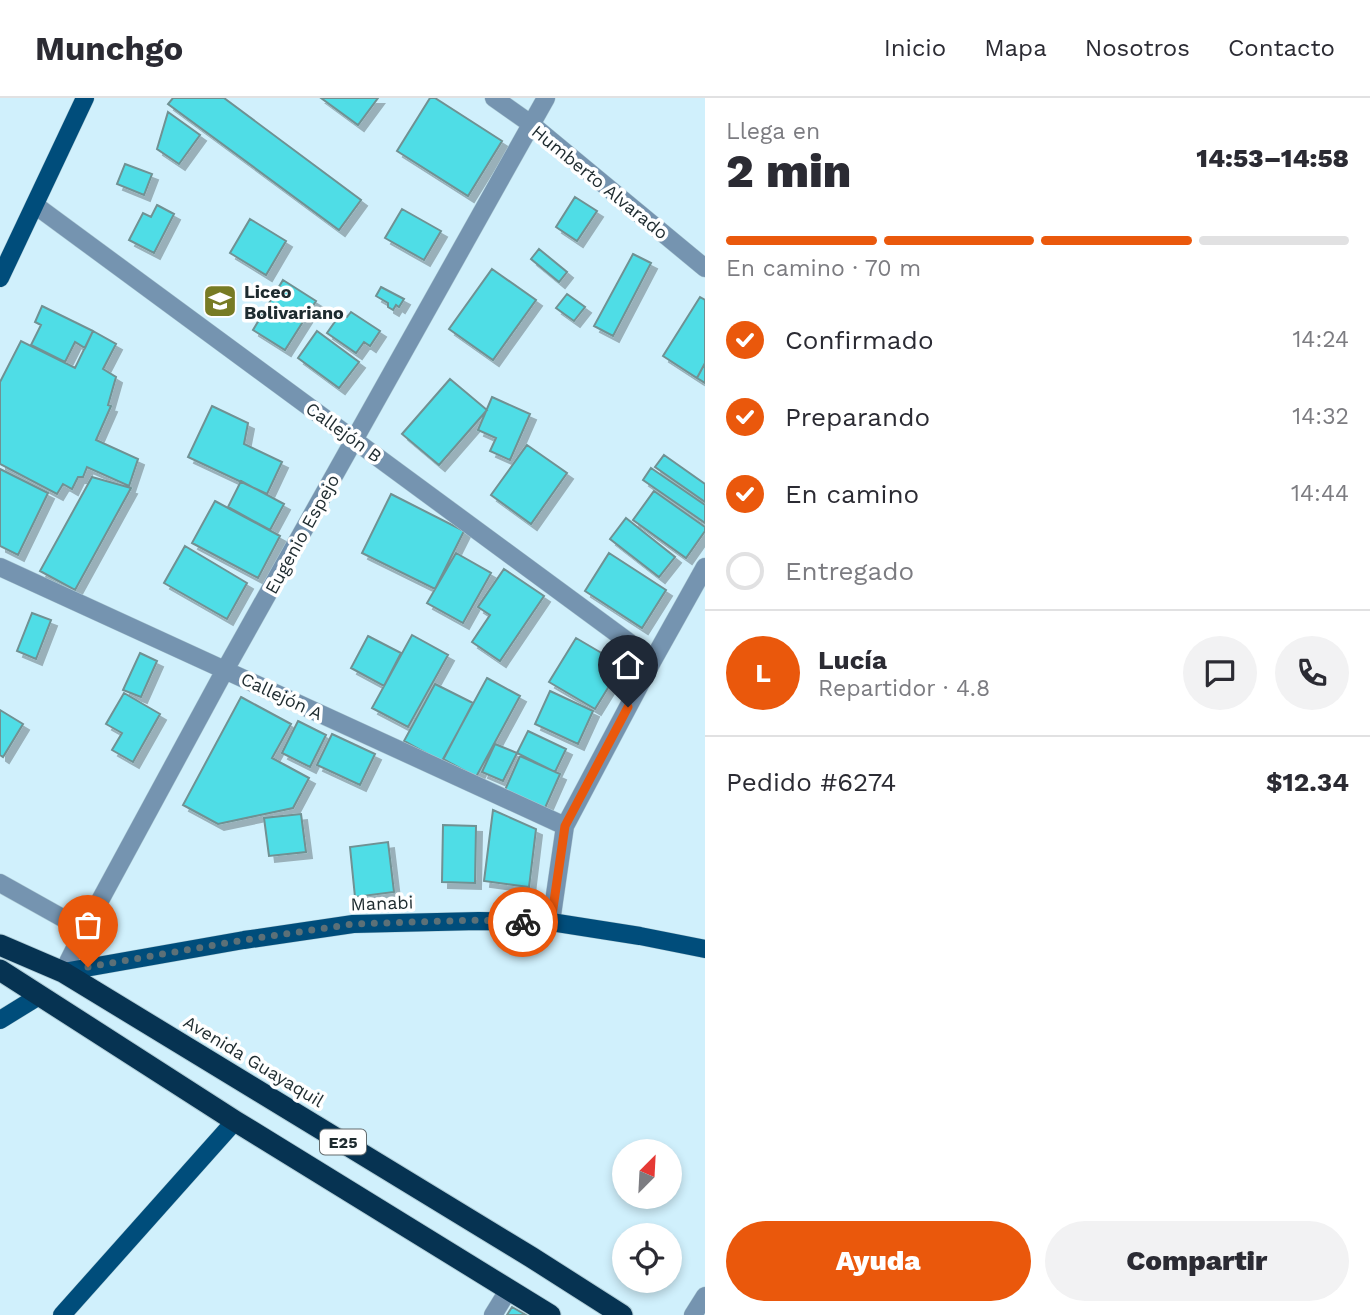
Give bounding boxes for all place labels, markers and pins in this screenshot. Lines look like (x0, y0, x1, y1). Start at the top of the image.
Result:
place label: Liceo Bolivariano (244, 281, 344, 323)
school or university icon: Liceo Bolivariano (201, 282, 239, 320)
pin (598, 635, 658, 707)
pin (58, 895, 118, 967)

